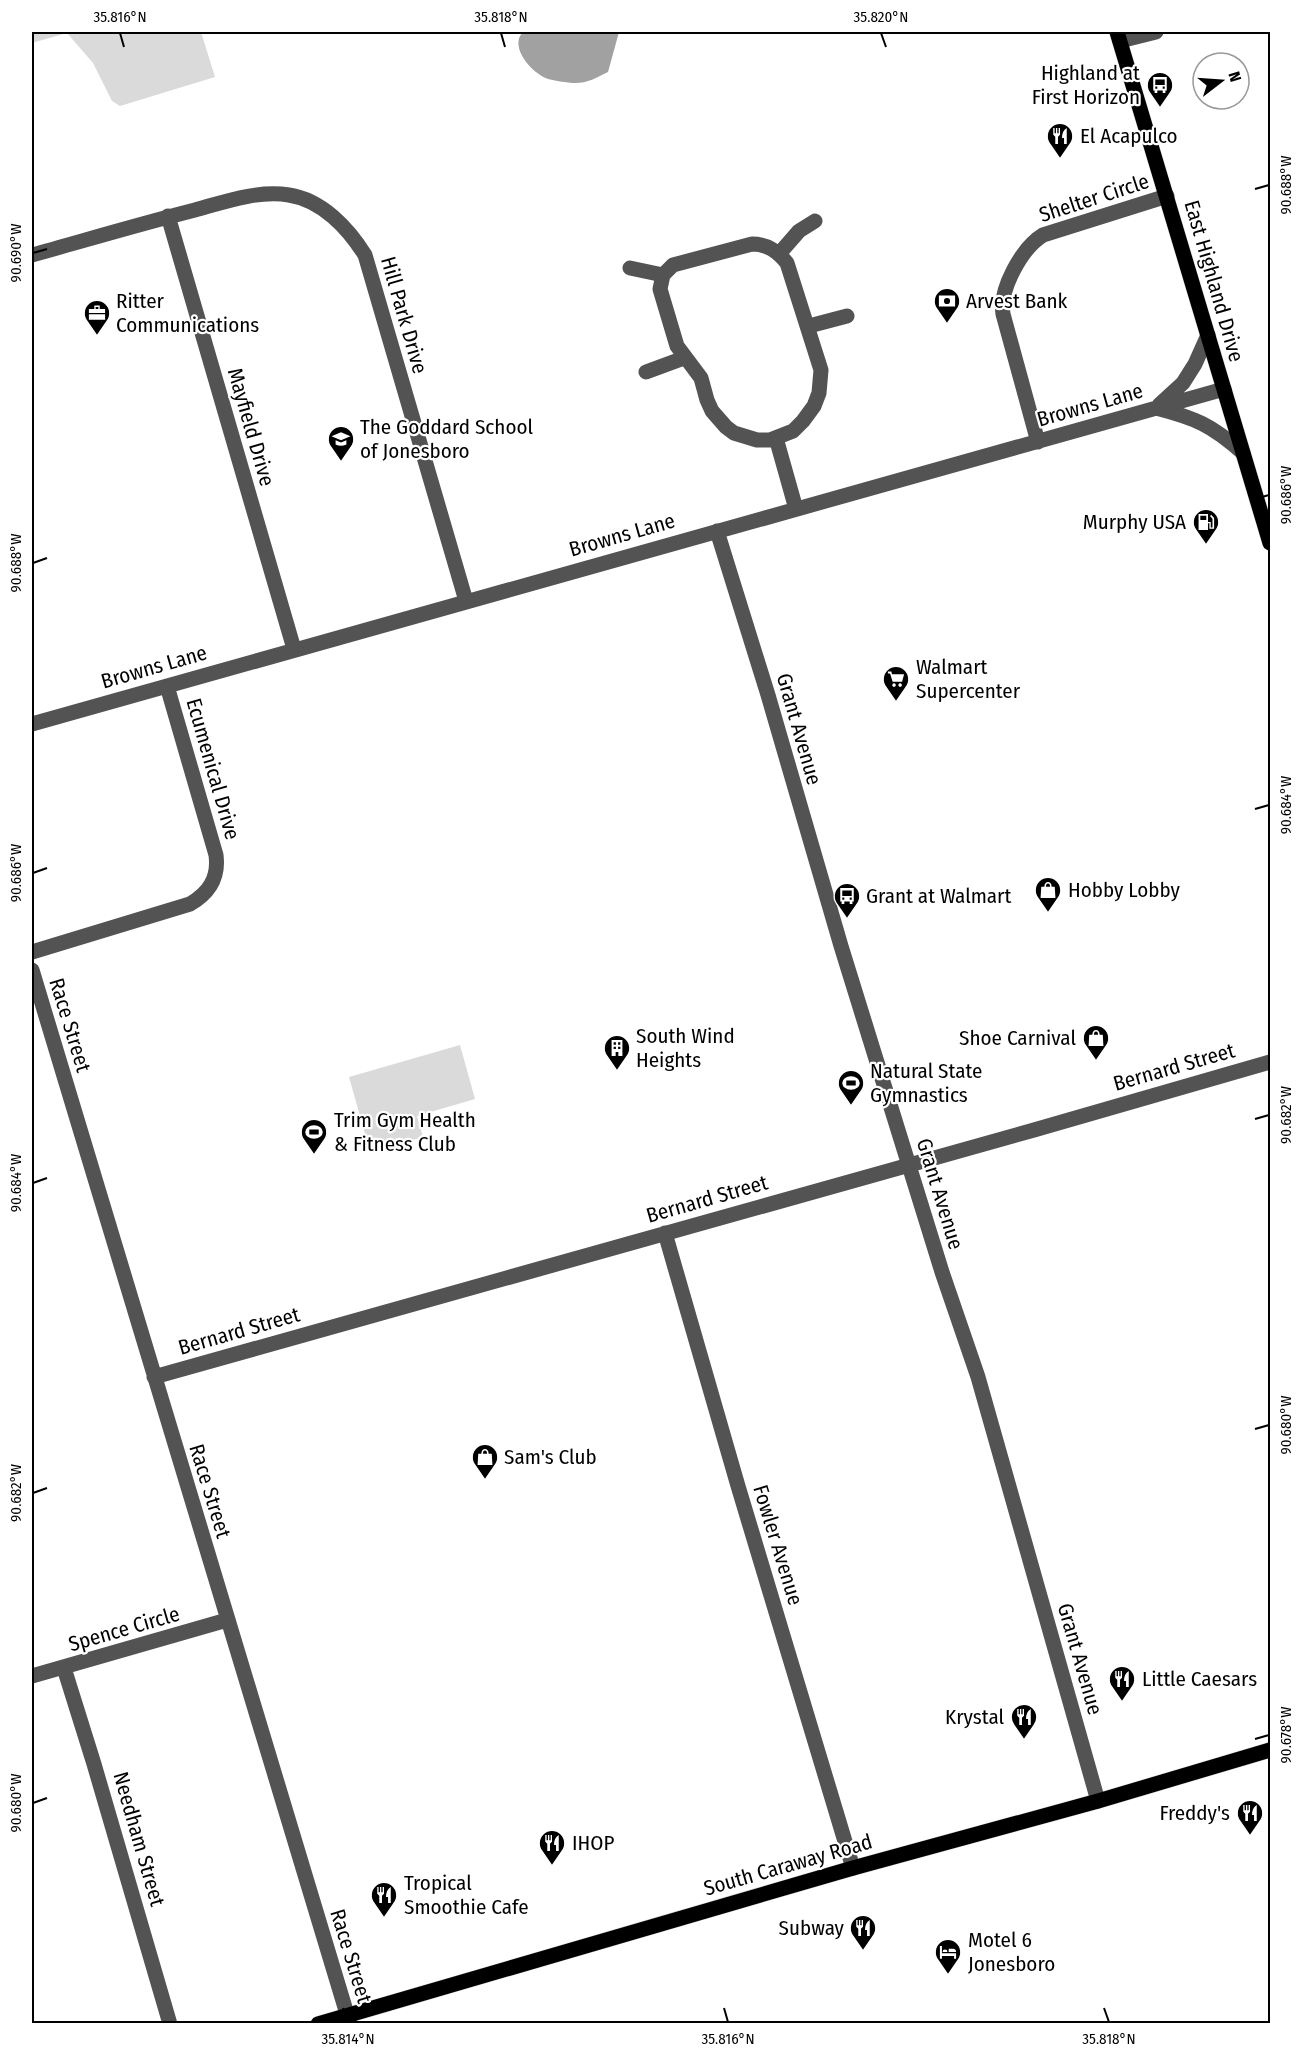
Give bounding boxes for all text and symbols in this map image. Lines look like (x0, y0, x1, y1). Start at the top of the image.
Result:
text: 35.816°N (93, 8, 147, 26)
text: 35.818°N (474, 8, 528, 26)
text: 35.820°N (854, 8, 908, 26)
north arrow (1191, 51, 1251, 111)
place label: Highland at First Horizon (1032, 60, 1140, 110)
text: N (1224, 69, 1245, 84)
bus stop icon: Highland at First Horizon (1145, 70, 1175, 108)
restaurant icon: El Acapulco (1045, 121, 1075, 159)
place label: El Acapulco (1080, 123, 1178, 149)
text: 90.688°W (1277, 156, 1295, 214)
street label: Shelter Circle (1036, 168, 1152, 228)
street label: East Highland Drive (1178, 197, 1250, 365)
text: 90.690°W (7, 224, 25, 282)
street label: Hill Park Drive (375, 253, 433, 377)
bank icon: Arvest Bank (932, 286, 962, 324)
place label: Ritter Communications (116, 288, 259, 338)
place label: Arvest Bank (966, 288, 1068, 314)
office icon: Ritter Communications (82, 298, 112, 336)
street label: Mayfield Drive (222, 365, 280, 489)
street label: Browns Lane (1034, 377, 1146, 433)
place label: The Goddard School of Jonesboro (360, 414, 533, 464)
school or university icon: The Goddard School of Jonesboro (326, 424, 356, 462)
text: 90.686°W (1277, 466, 1295, 524)
street label: Browns Lane (566, 507, 678, 563)
fuel station icon: Murphy USA (1191, 507, 1221, 545)
place label: Murphy USA (1083, 509, 1186, 535)
text: 90.688°W (7, 534, 25, 592)
street label: Browns Lane (98, 639, 210, 695)
place label: Walmart Supercenter (916, 654, 1021, 704)
supermarket icon: Walmart Supercenter (881, 664, 911, 702)
street label: Grant Avenue (771, 670, 827, 788)
street label: Ecumenical Drive (180, 695, 246, 843)
text: 90.684°W (1277, 776, 1295, 834)
text: 90.686°W (7, 844, 25, 902)
shop icon: Hobby Lobby (1033, 875, 1063, 913)
place label: Hobby Lobby (1068, 877, 1180, 903)
bus stop icon: Grant at Walmart (832, 881, 862, 919)
place label: Grant at Walmart (866, 883, 1011, 909)
street label: Race Street (43, 975, 97, 1075)
place label: South Wind Heights (636, 1023, 735, 1073)
shop icon: Shoe Carnival (1081, 1023, 1111, 1061)
place label: Shoe Carnival (959, 1025, 1076, 1051)
building icon: South Wind Heights (602, 1033, 632, 1071)
street label: Bernard Street (1110, 1037, 1238, 1097)
place label: Natural State Gymnastics (870, 1058, 982, 1108)
sports icon: Natural State Gymnastics (836, 1068, 866, 1106)
text: 90.682°W (1277, 1086, 1295, 1144)
place label: Trim Gym Health & Fitness Club (334, 1107, 476, 1157)
sports icon: Trim Gym Health & Fitness Club (299, 1117, 329, 1155)
street label: Grant Avenue (911, 1135, 969, 1253)
text: 90.684°W (7, 1154, 25, 1212)
street label: Bernard Street (643, 1169, 771, 1229)
street label: Bernard Street (175, 1301, 303, 1361)
text: 90.680°W (1277, 1395, 1295, 1455)
street label: Race Street (183, 1441, 237, 1541)
shop icon: Sam's Club (470, 1442, 500, 1480)
place label: Sam's Club (504, 1444, 597, 1470)
text: 90.682°W (7, 1464, 25, 1522)
street label: Fowler Avenue (747, 1482, 809, 1608)
street label: Grant Avenue (1052, 1600, 1108, 1718)
street label: Spence Circle (65, 1601, 183, 1657)
restaurant icon: Little Caesars (1107, 1664, 1137, 1702)
place label: Little Caesars (1142, 1666, 1257, 1692)
restaurant icon: Krystal (1009, 1702, 1039, 1740)
place label: Krystal (945, 1704, 1004, 1730)
text: 90.678°W (1277, 1707, 1295, 1763)
street label: Needham Street (107, 1769, 171, 1909)
text: 90.680°W (7, 1773, 25, 1833)
restaurant icon: Freddy's (1235, 1798, 1265, 1836)
place label: Freddy's (1160, 1800, 1230, 1826)
restaurant icon: IHOP (537, 1828, 567, 1866)
street label: South Caraway Road (701, 1828, 875, 1902)
place label: IHOP (572, 1830, 614, 1856)
place label: Tropical Smoothie Cafe (404, 1870, 529, 1920)
restaurant icon: Tropical Smoothie Cafe (369, 1880, 399, 1918)
street label: Race Street (324, 1906, 378, 2006)
restaurant icon: Subway (848, 1913, 878, 1951)
place label: Subway (779, 1915, 845, 1941)
place label: Motel 6 Jonesboro (968, 1927, 1055, 1977)
hotel icon: Motel 6 Jonesboro (933, 1937, 963, 1975)
text: 35.814°N (321, 2030, 375, 2048)
text: 35.816°N (701, 2030, 755, 2048)
text: 35.818°N (1082, 2030, 1136, 2048)

